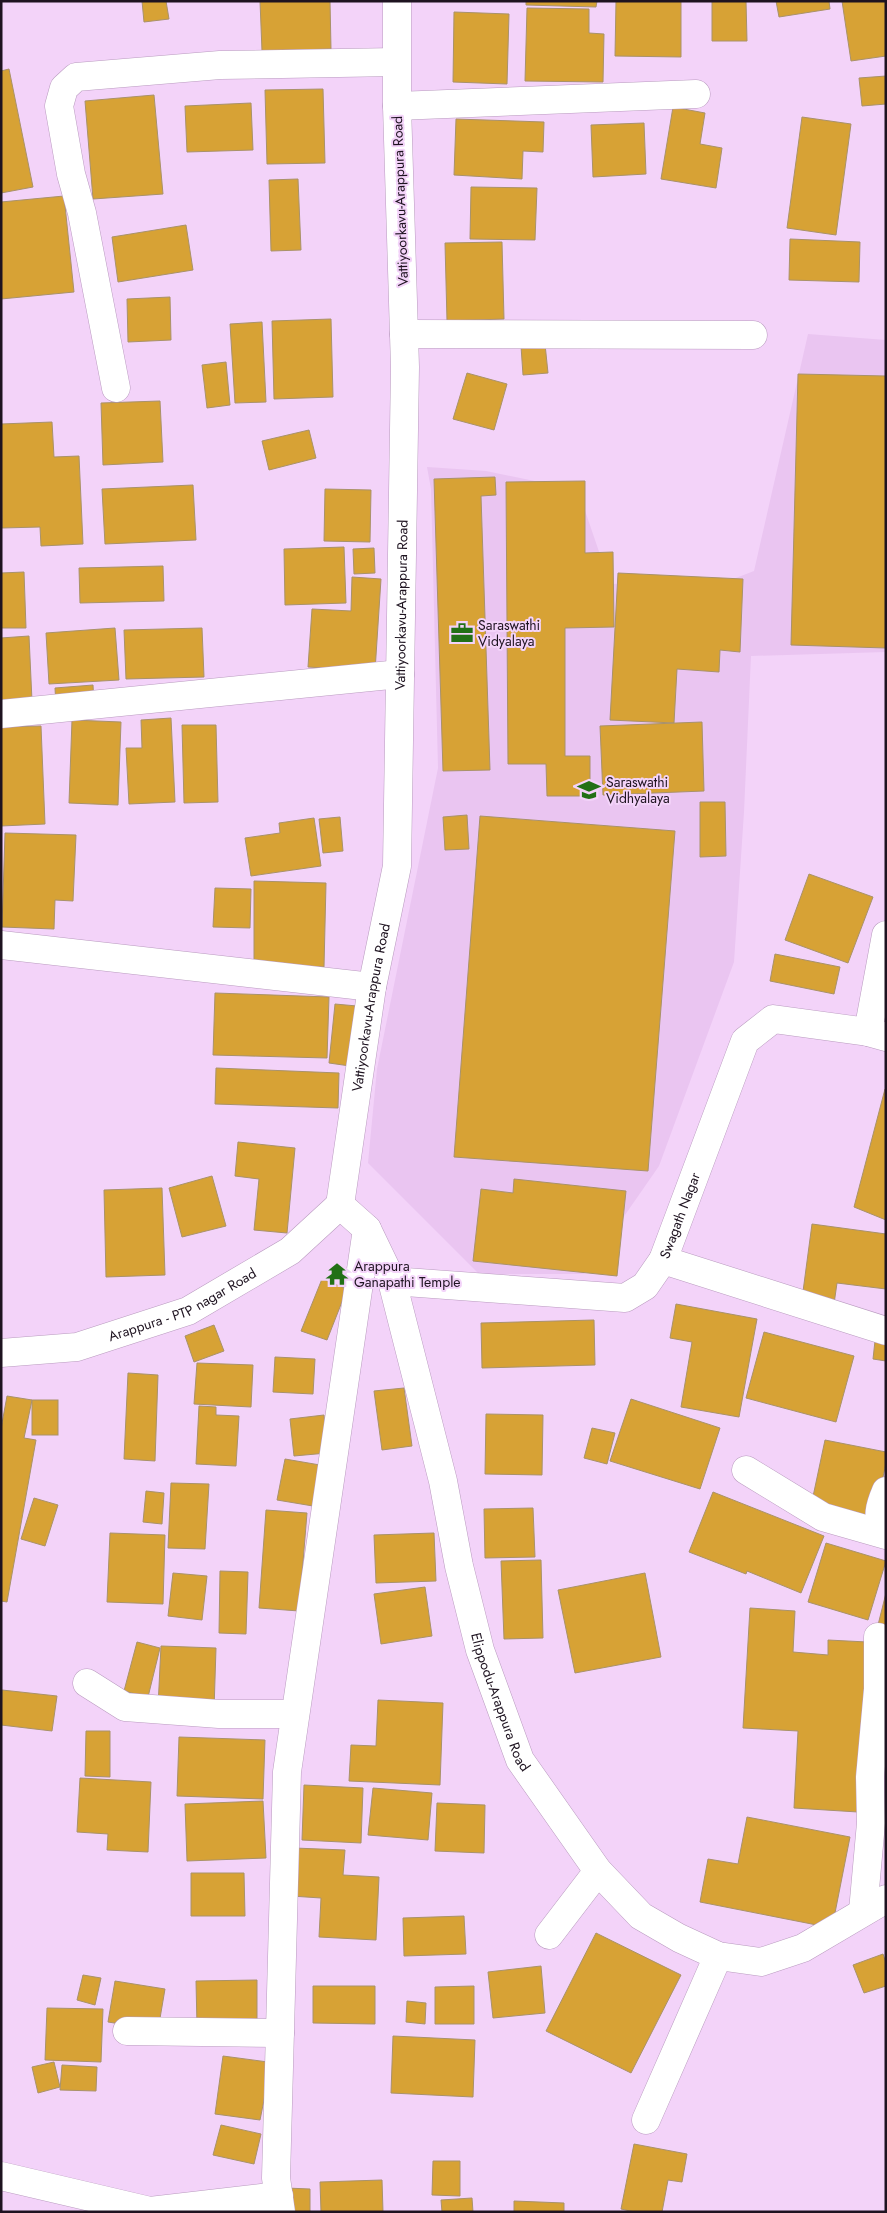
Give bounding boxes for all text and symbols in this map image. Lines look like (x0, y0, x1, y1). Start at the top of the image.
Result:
street label: Vattiyoorkavu-Arappura Road (387, 116, 413, 286)
street label: Vattiyoorkavu-Arappura Road (390, 520, 413, 690)
place label: Saraswathi Vidyalaya (478, 615, 540, 651)
office icon: Saraswathi Vidyalaya (449, 620, 475, 646)
place label: Saraswathi Vidhyalaya (606, 772, 670, 808)
school or university icon: Saraswathi Vidhyalaya (576, 777, 602, 803)
street label: Vattiyoorkavu-Arappura Road (347, 921, 395, 1093)
street label: Swagath Nagar (654, 1169, 705, 1262)
place label: Arappura Ganapathi Temple (354, 1256, 461, 1292)
temple icon: Arappura Ganapathi Temple (324, 1261, 350, 1287)
street label: Arappura - PTP nagar Road (106, 1263, 260, 1346)
street label: Elippodu-Arappura Road (466, 1631, 535, 1776)

